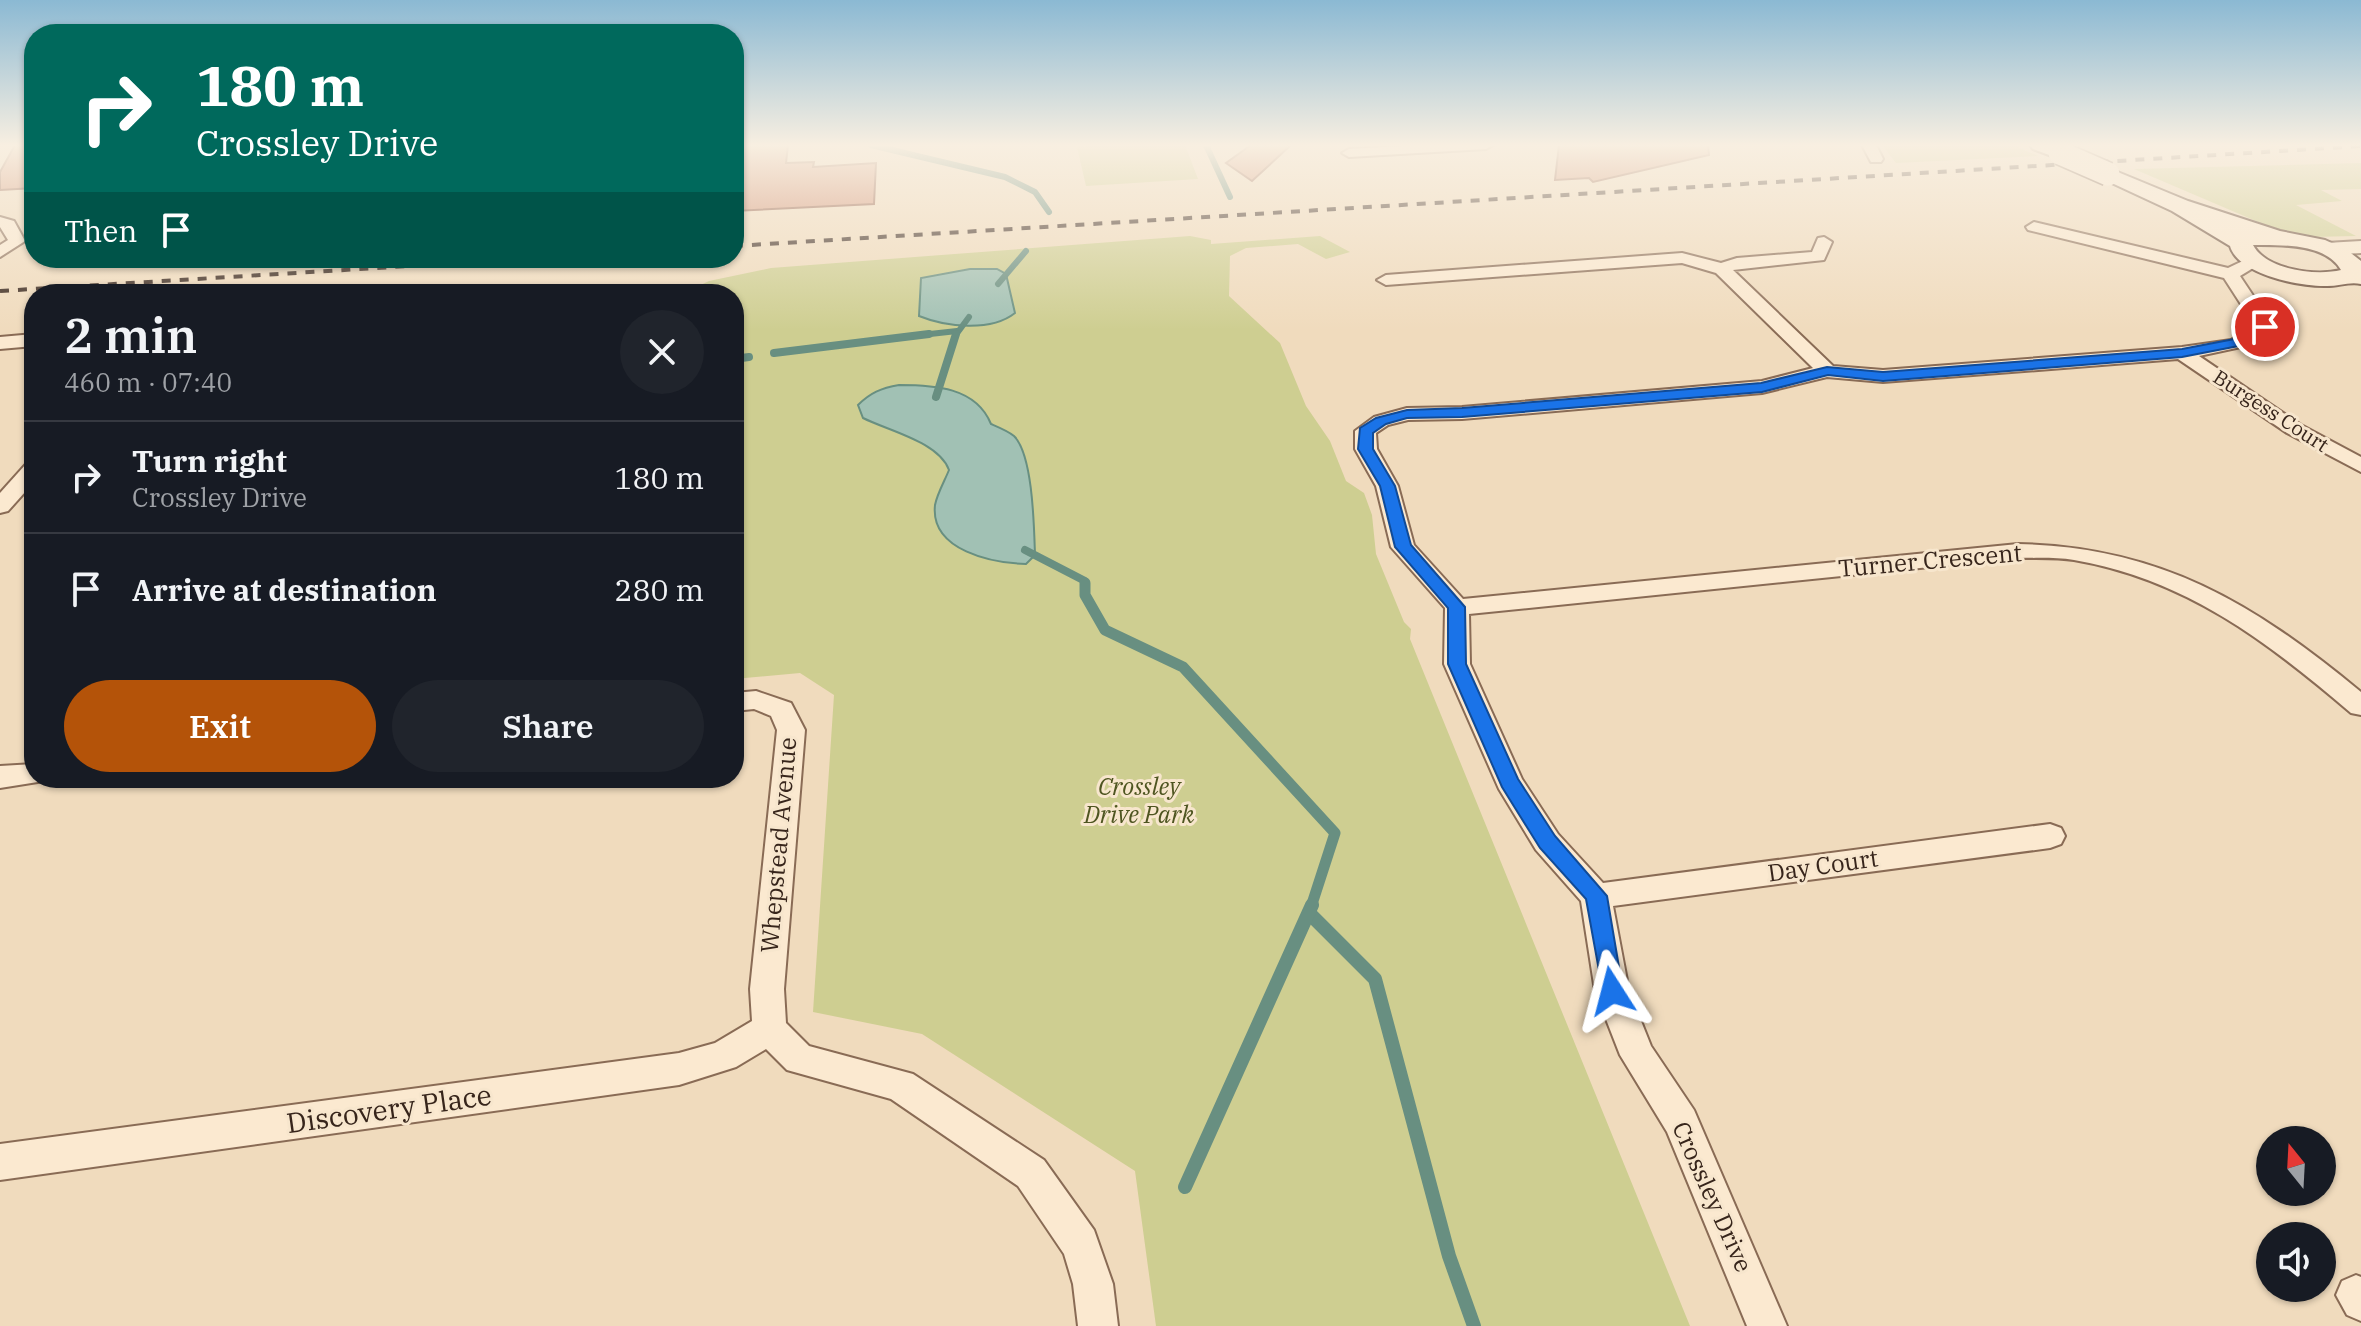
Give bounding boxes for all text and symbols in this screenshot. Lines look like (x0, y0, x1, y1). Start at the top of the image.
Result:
text: 180 m (196, 49, 364, 121)
icon: right (64, 56, 168, 160)
text: Crossley Drive (196, 119, 438, 166)
icon: arrive (154, 208, 198, 252)
text: Then (64, 211, 138, 250)
pin (2231, 293, 2299, 361)
text: 2 min (64, 304, 197, 366)
icon: arrive (2243, 305, 2287, 349)
button: close (620, 310, 704, 394)
street label: Burgess Court (2208, 363, 2334, 458)
text: 460 m · 07:40 (64, 365, 232, 399)
text: Turn right (132, 441, 287, 480)
icon: right (64, 455, 108, 499)
text: 180 m (614, 458, 704, 497)
text: Crossley Drive (132, 480, 307, 514)
street label: Turner Crescent (1837, 536, 2023, 584)
icon: arrive (64, 567, 108, 611)
text: Arrive at destination (132, 570, 437, 609)
text: 280 m (614, 570, 704, 609)
button: Exit (64, 680, 376, 772)
button: Share (392, 680, 704, 772)
street label: Whepstead Avenue (753, 736, 803, 954)
park label: Crossley Drive Park (1083, 770, 1194, 830)
street label: Day Court (1766, 841, 1880, 889)
position arrow (1570, 949, 1654, 1033)
street label: Discovery Place (284, 1076, 494, 1141)
street label: Crossley Drive (1665, 1116, 1760, 1277)
north arrow (2256, 1126, 2336, 1206)
map controls (2256, 1126, 2336, 1302)
button: sound (2256, 1222, 2336, 1302)

